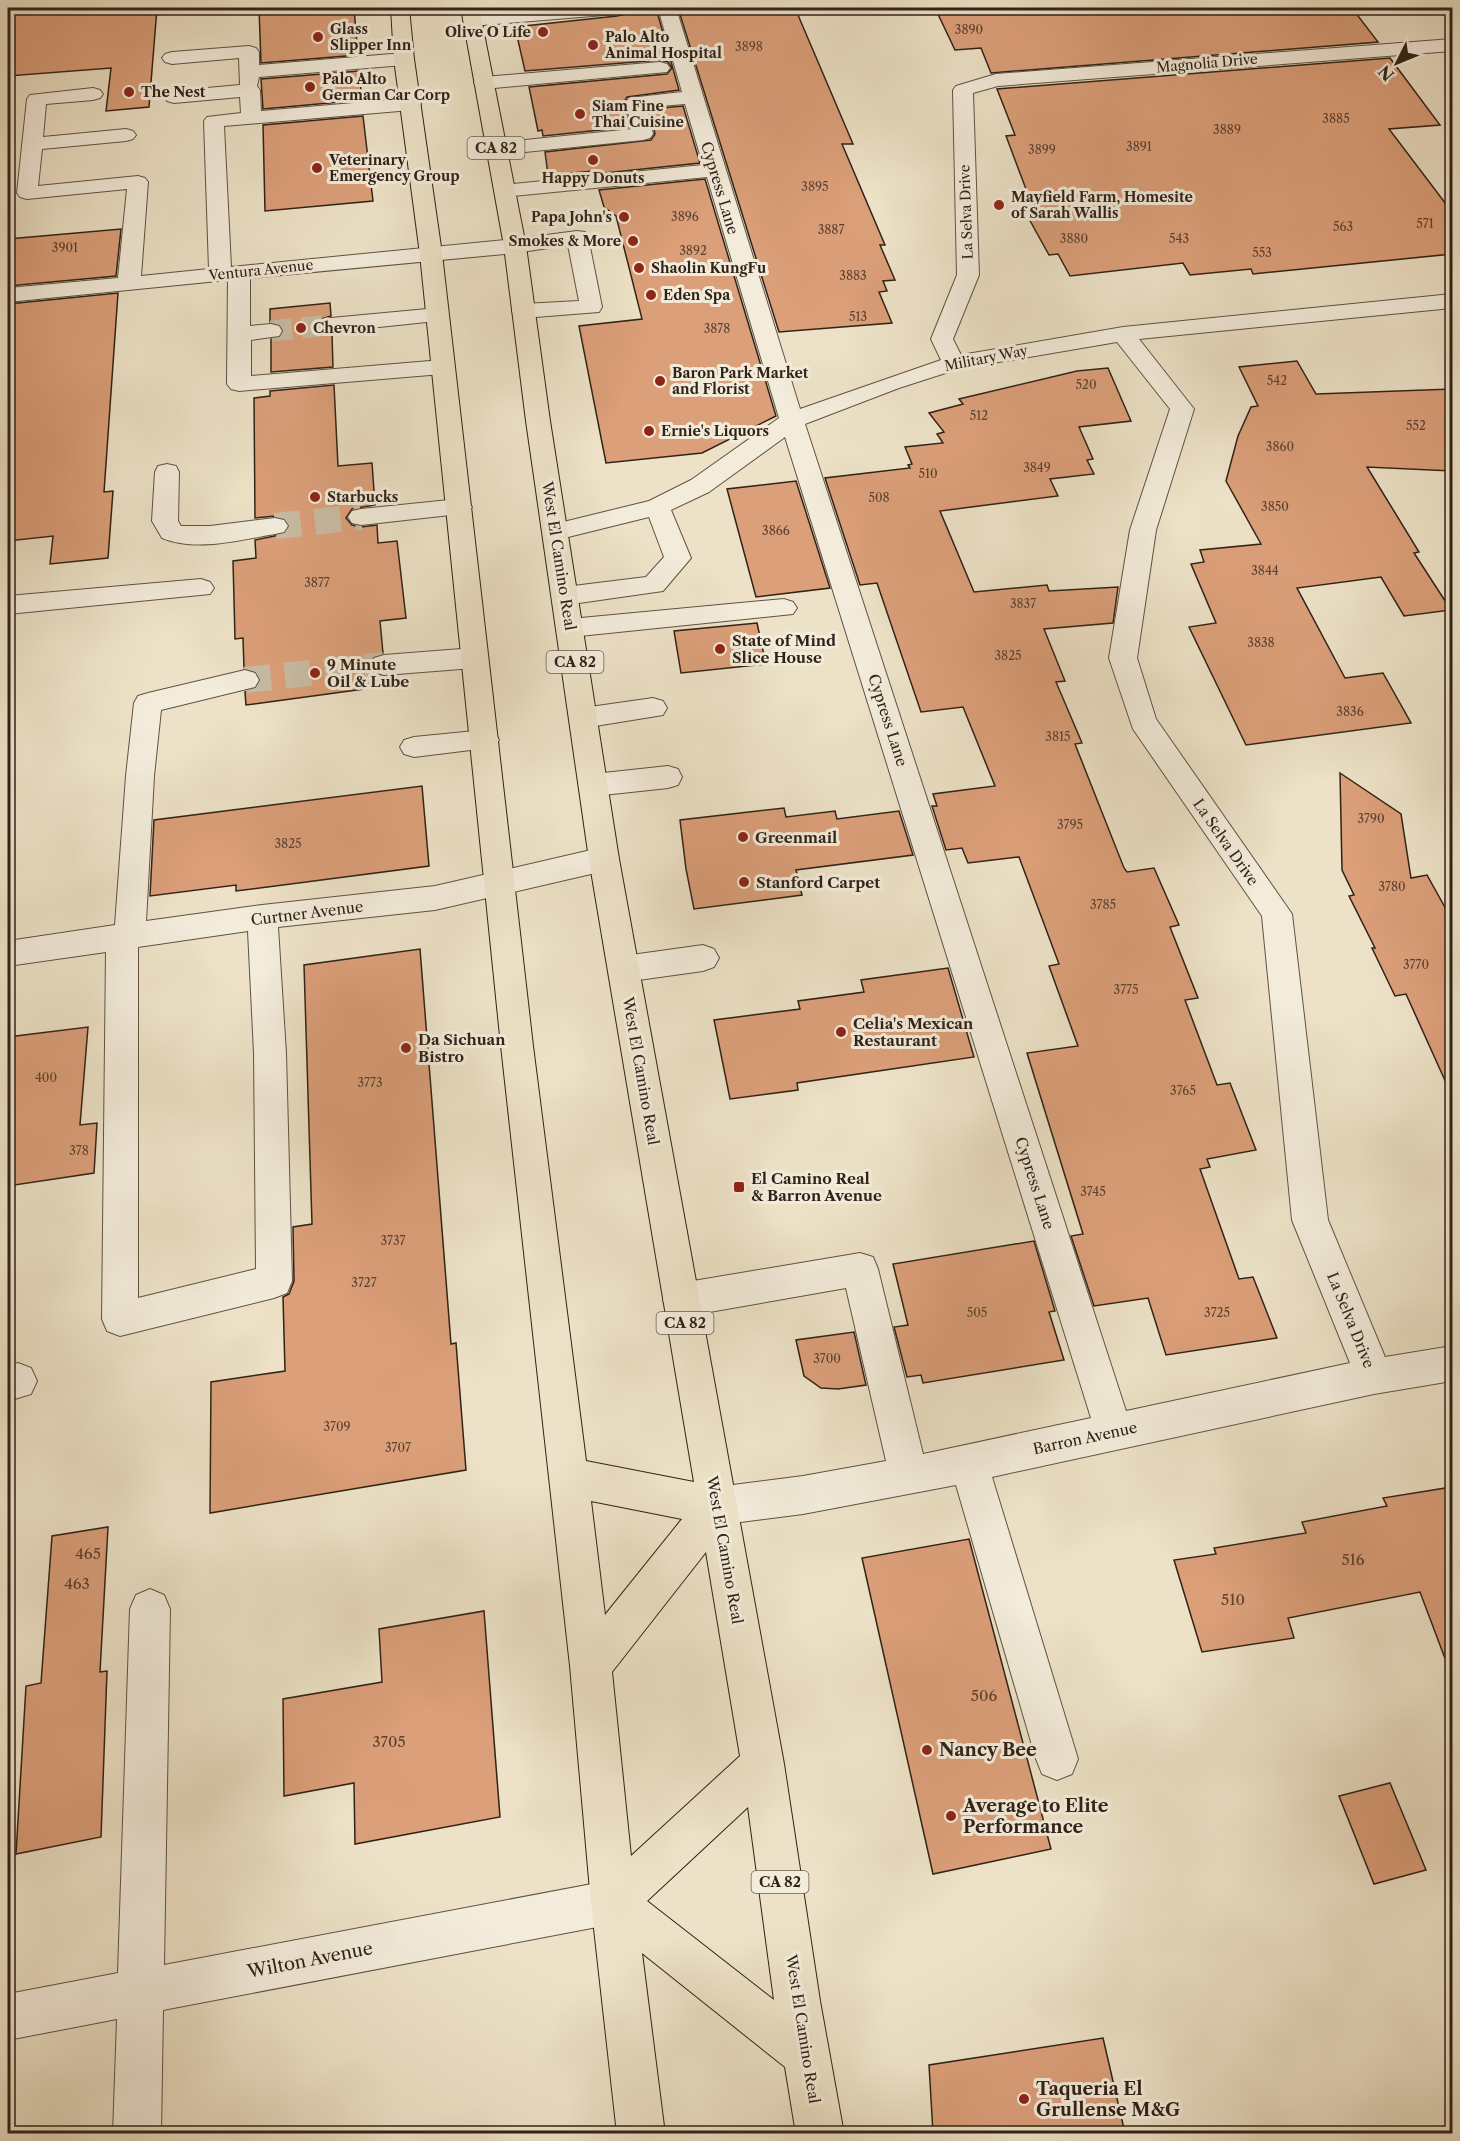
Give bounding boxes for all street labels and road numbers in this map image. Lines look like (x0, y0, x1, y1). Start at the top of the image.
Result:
street label: Magnolia Drive (1155, 50, 1259, 76)
road number: CA 82 (468, 137, 524, 159)
street label: Cypress Lane (697, 139, 743, 237)
street label: La Selva Drive (955, 164, 977, 260)
street label: Ventura Avenue (207, 256, 314, 285)
street label: Military Way (943, 341, 1029, 375)
street label: West El Camino Real (538, 479, 580, 632)
road number: CA 82 (546, 651, 604, 673)
street label: Cypress Lane (864, 671, 912, 769)
street label: La Selva Drive (1189, 795, 1263, 889)
street label: Curtner Avenue (250, 897, 364, 929)
street label: West El Camino Real (618, 994, 664, 1147)
street label: Cypress Lane (1011, 1134, 1059, 1232)
street label: La Selva Drive (1323, 1269, 1379, 1371)
road number: CA 82 (656, 1312, 714, 1334)
street label: Barron Avenue (1031, 1418, 1139, 1458)
street label: West El Camino Real (702, 1473, 748, 1626)
road number: CA 82 (752, 1871, 808, 1893)
street label: Wilton Avenue (244, 1937, 375, 1983)
street label: West El Camino Real (782, 1952, 824, 2105)

